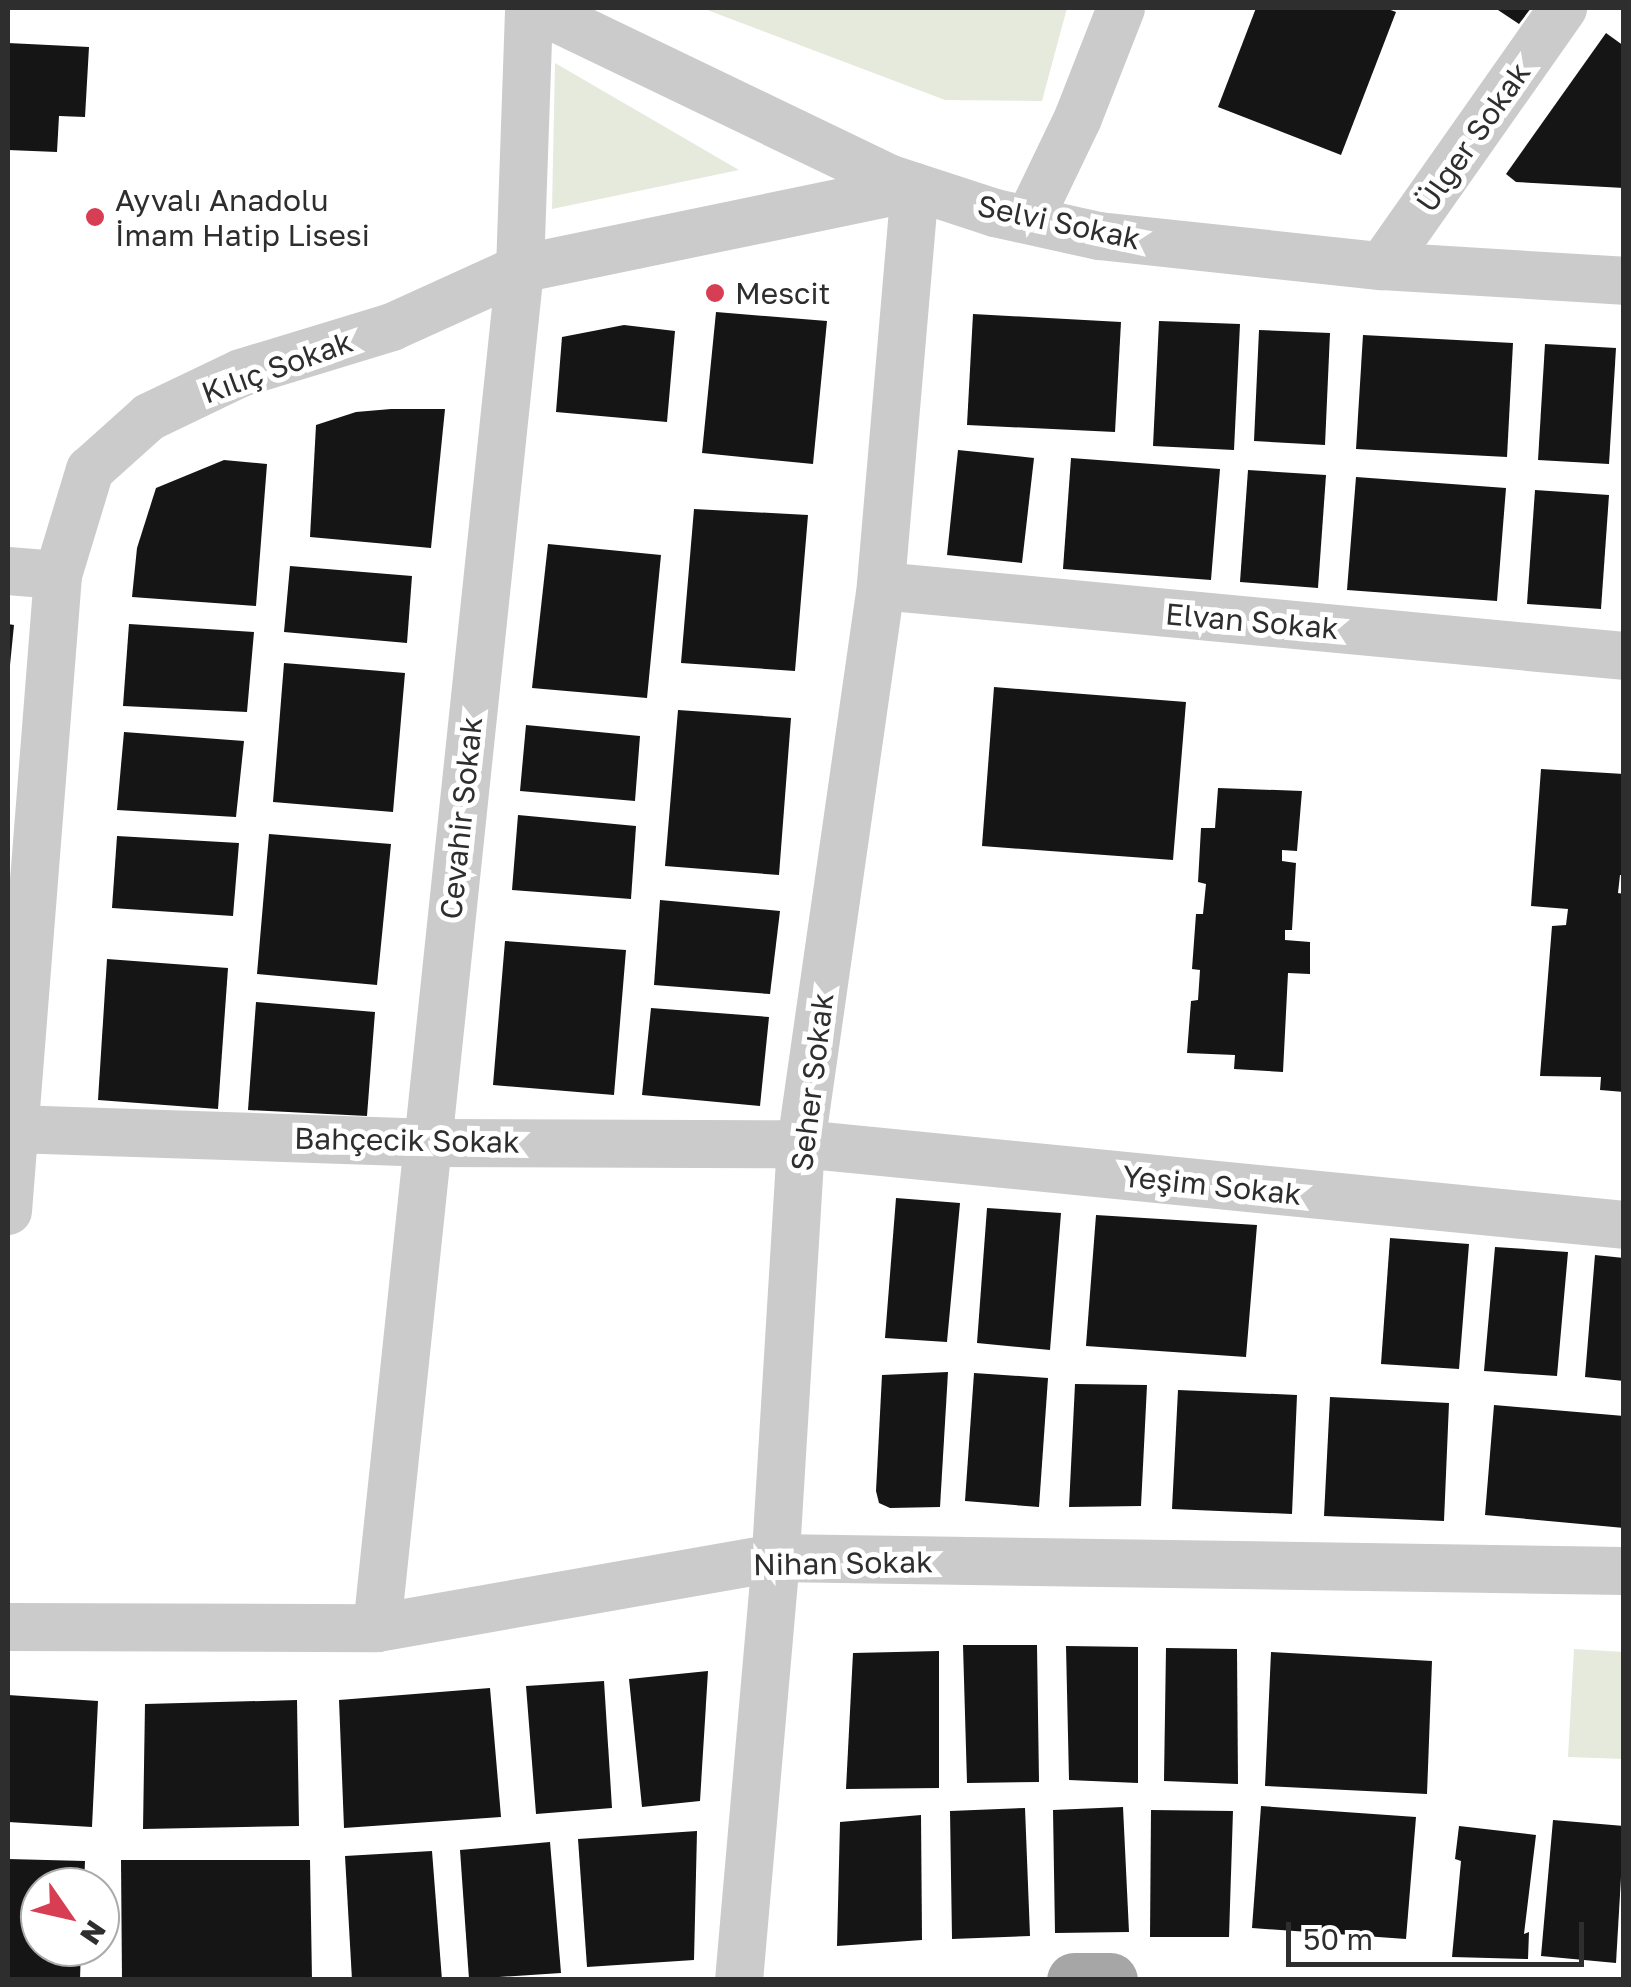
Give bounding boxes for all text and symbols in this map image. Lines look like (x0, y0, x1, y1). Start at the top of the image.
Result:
street label: Ülger Sokak (1408, 55, 1538, 219)
place label: Ayvalı Anadolu İmam Hatip Lisesi (115, 182, 370, 252)
street label: Selvi Sokak (974, 187, 1144, 257)
marker: Ayvalı Anadolu İmam Hatip Lisesi (84, 206, 106, 228)
place label: Mescit (735, 275, 830, 311)
marker: Mescit (704, 282, 726, 304)
street label: Kılıç Sokak (197, 323, 357, 411)
street label: Elvan Sokak (1164, 595, 1340, 647)
street label: Cevahir Sokak (432, 715, 490, 921)
street label: Seher Sokak (783, 991, 841, 1173)
street label: Bahçecik Sokak (294, 1120, 520, 1160)
street label: Yeşim Sokak (1121, 1158, 1303, 1212)
street label: Nihan Sokak (753, 1543, 933, 1583)
north arrow (20, 1867, 120, 1967)
scale bar (1291, 1902, 1588, 1964)
text: N (74, 1915, 113, 1951)
text: 50 m (1303, 1921, 1373, 1957)

